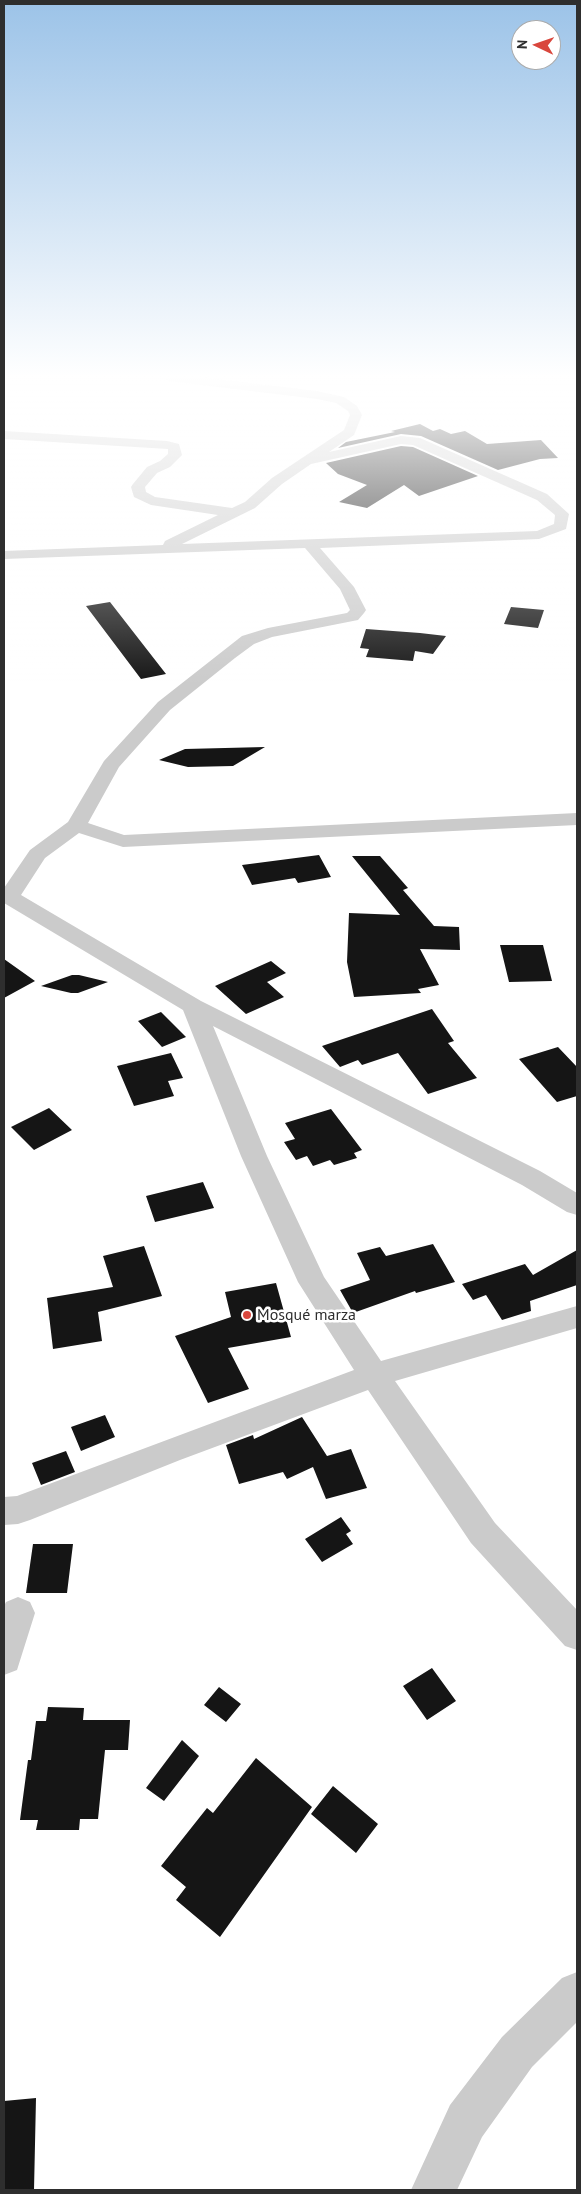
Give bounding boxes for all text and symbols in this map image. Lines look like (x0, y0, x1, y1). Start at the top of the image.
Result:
north arrow (511, 20, 561, 70)
text: N (513, 39, 531, 49)
place label: Mosqué marza (257, 1305, 356, 1325)
marker: Mosqué marza (241, 1309, 253, 1321)

